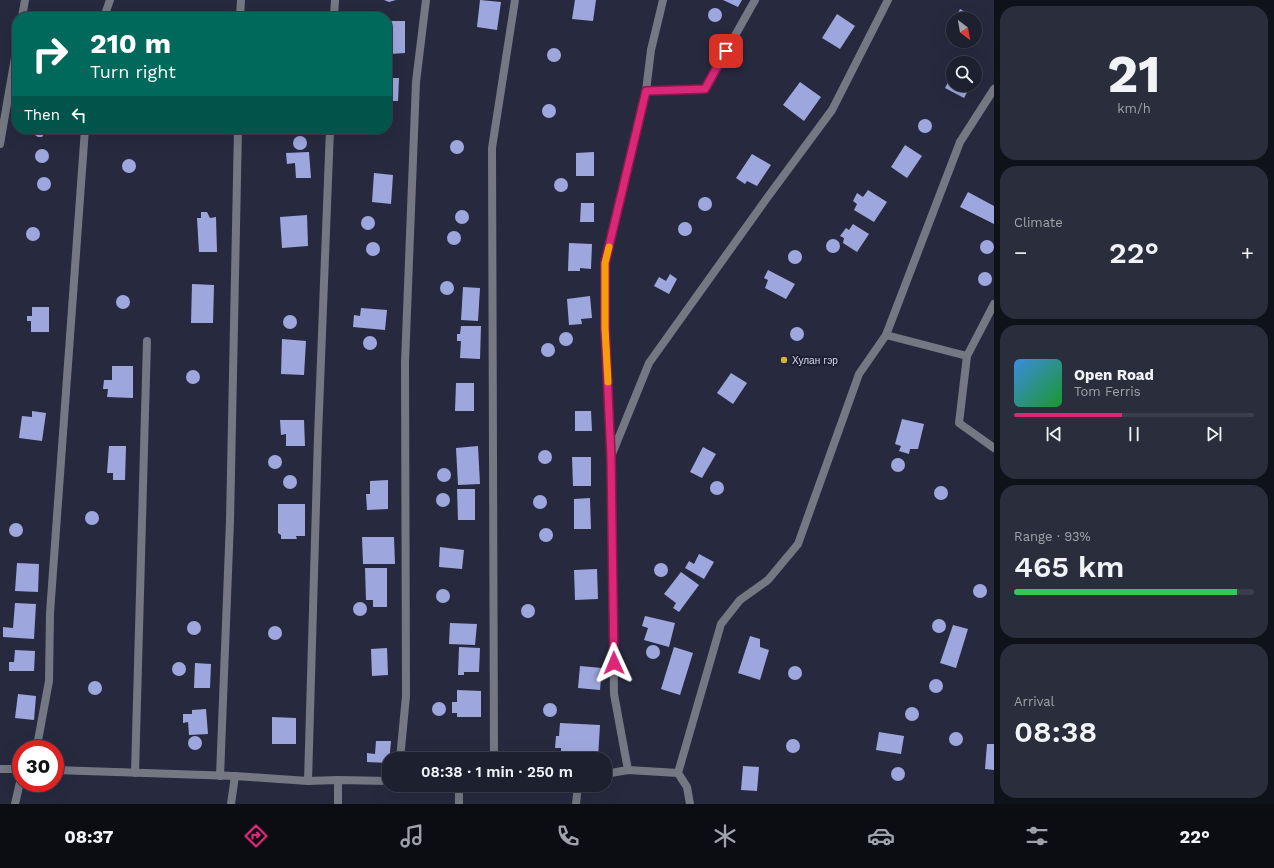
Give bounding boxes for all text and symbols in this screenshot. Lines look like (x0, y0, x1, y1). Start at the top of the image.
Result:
north arrow (946, 12, 982, 48)
map controls (946, 12, 982, 92)
text: 210 m (90, 27, 171, 60)
icon: right (24, 28, 76, 80)
pin (709, 34, 743, 68)
icon: arrive (715, 40, 737, 62)
text: 21 (1107, 44, 1161, 105)
button: search (946, 56, 982, 92)
text: Turn right (90, 61, 176, 82)
text: km/h (1117, 101, 1151, 116)
icon: left (68, 104, 90, 126)
text: Then (24, 106, 60, 124)
text: Climate (1014, 215, 1063, 230)
text: 22° (1109, 235, 1159, 270)
text: − (1014, 240, 1027, 265)
text: + (1241, 240, 1254, 265)
marker: Хулан гэр (779, 355, 789, 365)
place label: Хулан гэр (792, 355, 838, 366)
text: Open Road (1074, 366, 1154, 384)
text: Tom Ferris (1074, 384, 1141, 399)
icon: previous (1043, 423, 1065, 445)
icon: pause (1123, 423, 1145, 445)
icon: next (1203, 423, 1225, 445)
text: Range · 93% (1014, 529, 1091, 544)
text: 465 km (1014, 549, 1124, 584)
position arrow (593, 642, 635, 684)
text: Arrival (1014, 694, 1055, 709)
text: 08:38 (1014, 714, 1097, 749)
speed limit sign: 30 (12, 740, 64, 792)
text: 08:38 · 1 min · 250 m (421, 763, 573, 781)
icon: directions (242, 822, 270, 850)
icon: music (398, 822, 426, 850)
icon: phone (554, 822, 582, 850)
icon: climate (711, 822, 739, 850)
icon: car (867, 822, 895, 850)
icon: filters (1023, 822, 1051, 850)
text: 08:37 (64, 826, 114, 847)
text: 22° (1179, 826, 1210, 847)

